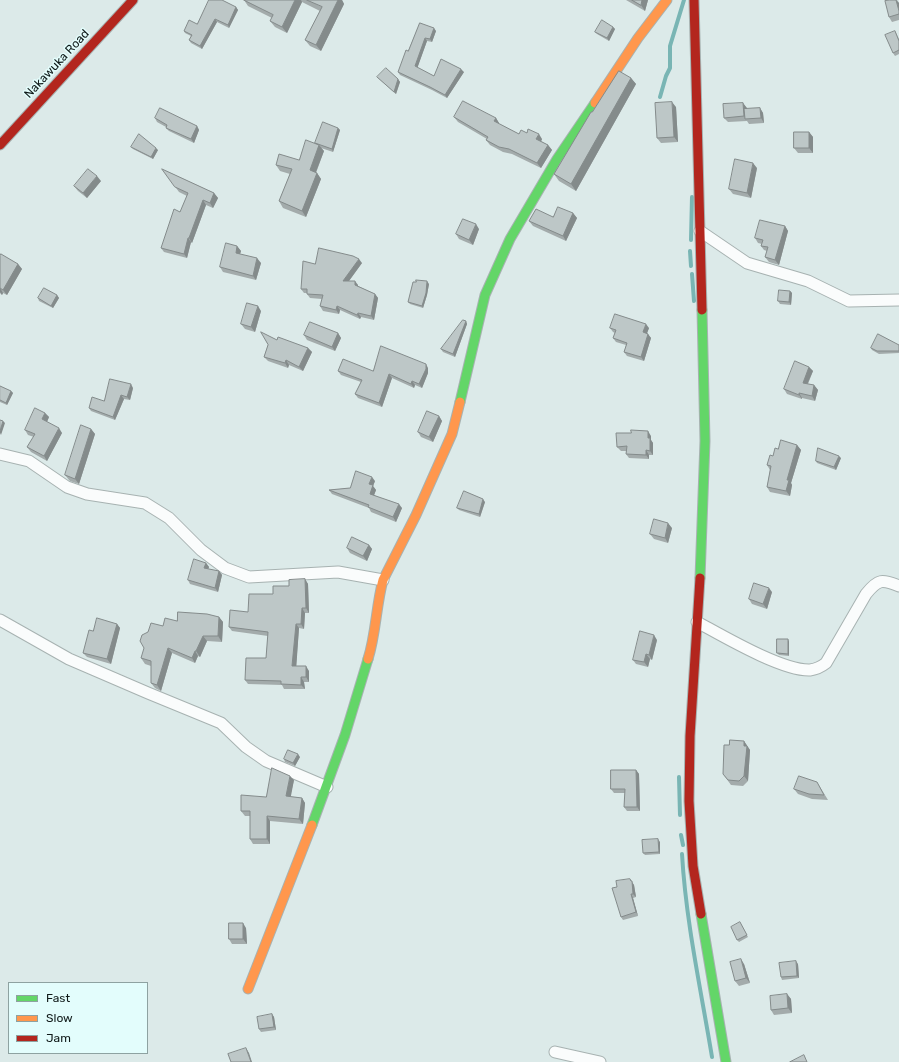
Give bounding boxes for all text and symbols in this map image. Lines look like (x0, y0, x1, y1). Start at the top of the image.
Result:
street label: Nakawuka Road (22, 27, 92, 101)
legend (8, 982, 148, 1054)
text: Fast (46, 991, 70, 1005)
text: Slow (46, 1011, 73, 1025)
text: Jam (46, 1031, 71, 1045)

